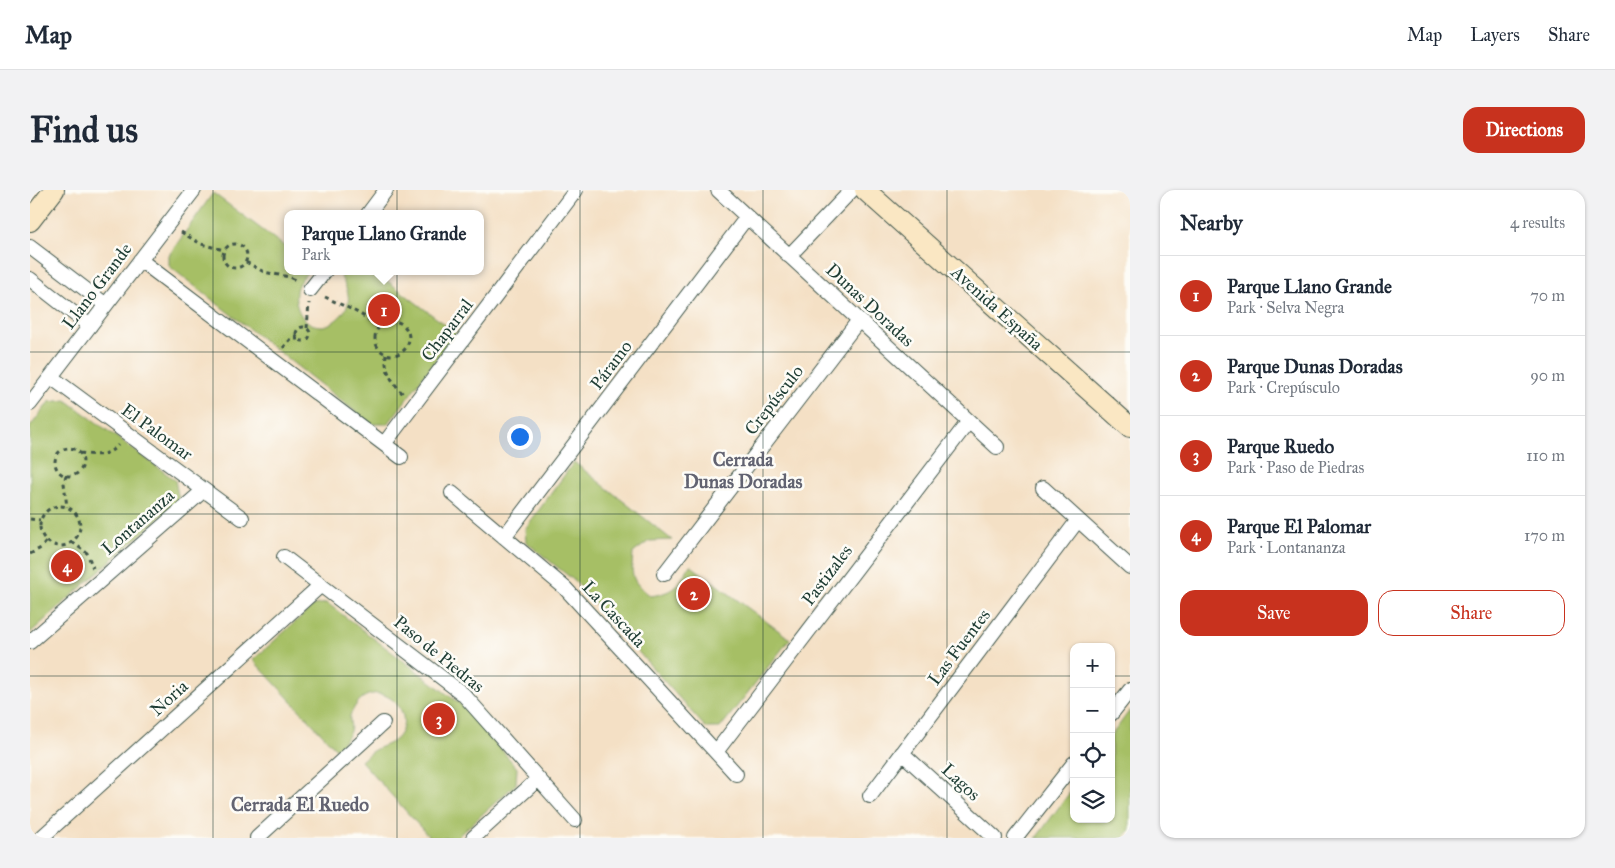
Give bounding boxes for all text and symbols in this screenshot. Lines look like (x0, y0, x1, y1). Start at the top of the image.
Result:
text: Map (25, 20, 72, 50)
text: Map (1407, 24, 1442, 46)
text: Layers (1470, 24, 1520, 46)
text: Share (1548, 24, 1590, 46)
button: Directions (1463, 107, 1585, 153)
text: Find us (30, 109, 138, 152)
popup (284, 210, 484, 275)
text: Nearby (1180, 210, 1243, 236)
text: 4 results (1510, 213, 1565, 232)
text: Parque Llano Grande (301, 222, 467, 245)
street label: Llano Grande (57, 238, 137, 334)
text: Park (301, 245, 330, 264)
street label: Dunas Doradas (821, 259, 919, 351)
street label: Avenida España (946, 260, 1048, 355)
text: Parque Llano Grande (1227, 275, 1392, 298)
text: 1 (1193, 286, 1199, 305)
text: 70 m (1530, 286, 1565, 305)
pin: 1 (368, 291, 400, 329)
street label: Chaparral (416, 294, 478, 366)
text: Park · Selva Negra (1227, 298, 1344, 317)
street label: Páramo (585, 336, 637, 394)
text: Parque Dunas Doradas (1227, 355, 1403, 378)
street label: Crepúsculo (740, 361, 808, 439)
text: 2 (1192, 366, 1200, 385)
text: 90 m (1530, 366, 1565, 385)
text: Park · Crepúsculo (1227, 378, 1340, 397)
street label: El Palomar (117, 399, 197, 465)
your location (507, 424, 533, 450)
text: Parque Ruedo (1227, 435, 1334, 458)
text: 3 (1193, 446, 1199, 465)
text: 110 m (1526, 446, 1565, 465)
district label: Cerrada Dunas Doradas (684, 448, 802, 493)
text: Park · Paso de Piedras (1227, 458, 1364, 477)
street label: Lontananza (97, 484, 179, 560)
text: Parque El Palomar (1227, 515, 1371, 538)
text: 4 (1192, 526, 1200, 545)
text: 170 m (1524, 526, 1565, 545)
text: Park · Lontananza (1227, 538, 1346, 557)
street label: Pastizales (797, 540, 857, 610)
pin: 4 (51, 547, 83, 585)
pin: 2 (678, 575, 710, 613)
street label: La Cascada (578, 576, 651, 652)
button: Save (1180, 590, 1368, 636)
button: Share (1378, 590, 1565, 636)
street label: Las Fuentes (923, 604, 995, 690)
street label: Paso de Piedras (389, 611, 489, 697)
map controls (1070, 643, 1115, 823)
button: + (1070, 643, 1115, 688)
street label: Noria (146, 675, 193, 721)
button: − (1070, 688, 1115, 733)
pin: 3 (423, 700, 455, 738)
button: locate (1070, 733, 1115, 778)
street label: Lagos (936, 759, 985, 806)
button: layers (1070, 778, 1115, 823)
district label: Cerrada El Ruedo (231, 793, 369, 816)

